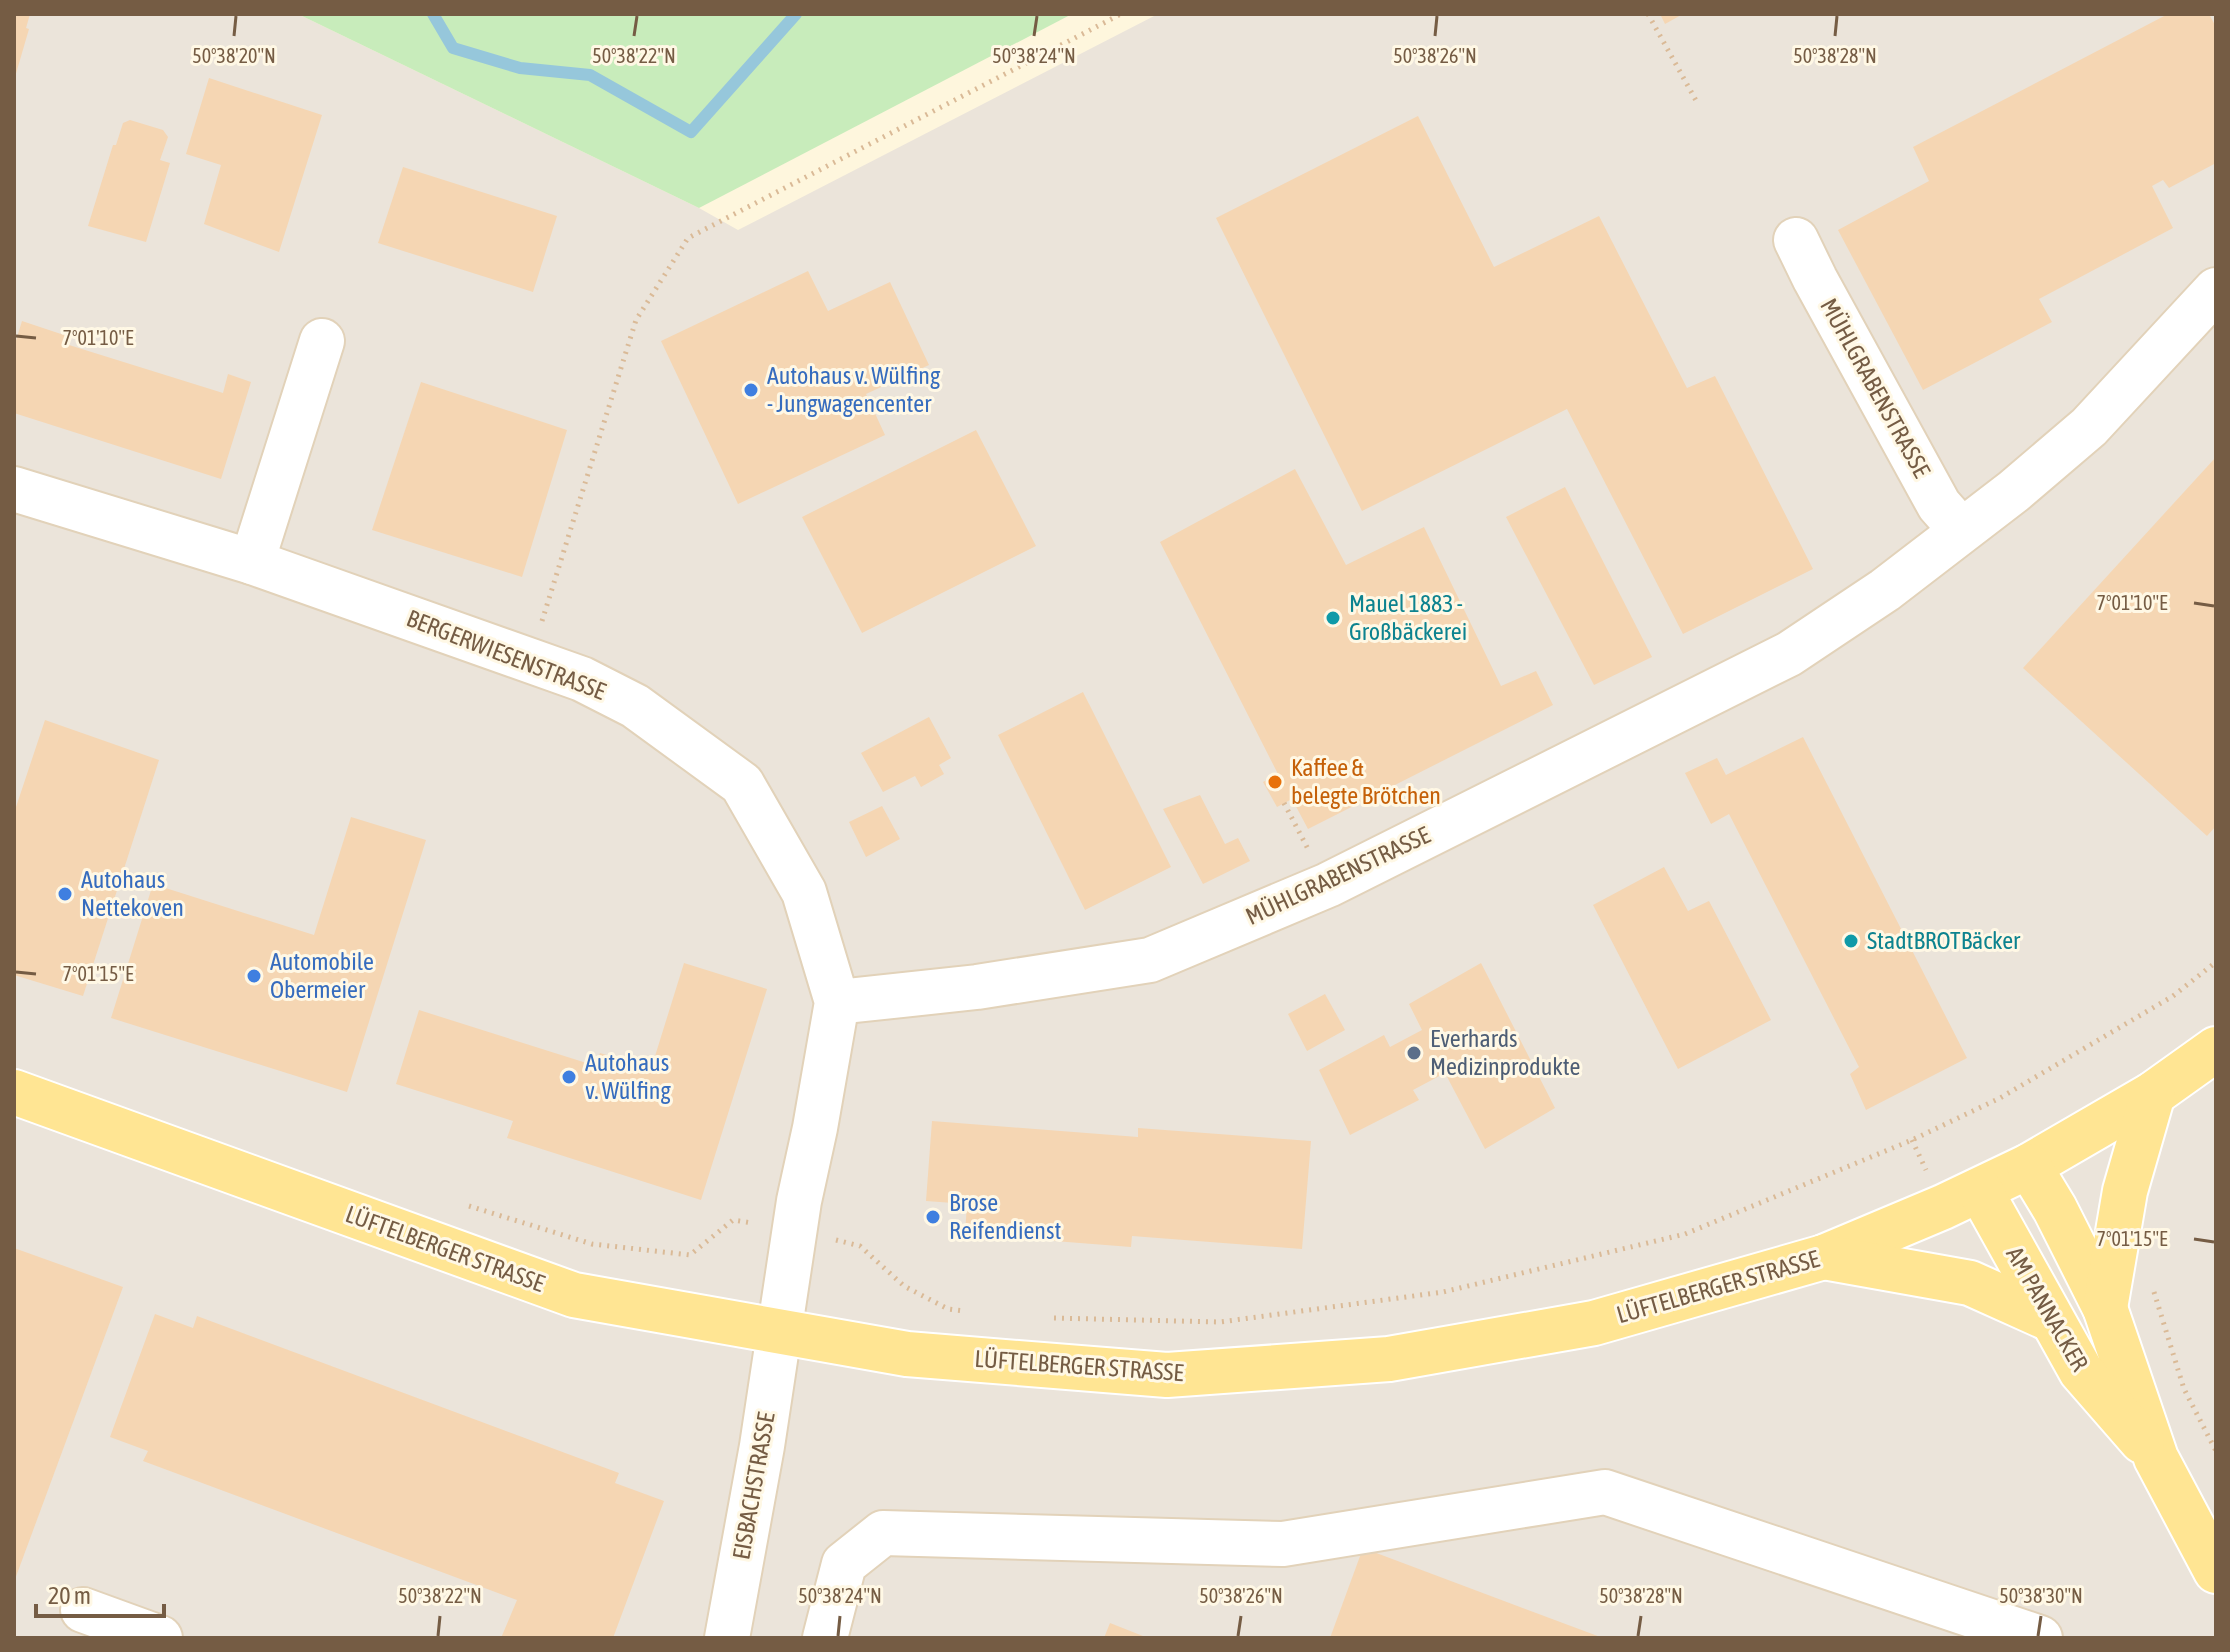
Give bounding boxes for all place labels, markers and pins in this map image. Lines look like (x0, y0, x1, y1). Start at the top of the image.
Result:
place label: Autohaus v. Wülfing - Jungwagencenter (767, 362, 941, 417)
marker: Autohaus v. Wülfing - Jungwagencenter (742, 381, 760, 399)
place label: Mauel 1883 - Großbäckerei (1349, 590, 1467, 645)
marker: Mauel 1883 - Großbäckerei (1324, 609, 1342, 627)
place label: Kaffee & belegte Brötchen (1291, 754, 1441, 809)
marker: Kaffee & belegte Brötchen (1266, 773, 1284, 791)
place label: Autohaus Nettekoven (81, 866, 184, 921)
marker: Autohaus Nettekoven (56, 885, 74, 903)
place label: StadtBROTBäcker (1867, 927, 2021, 954)
marker: StadtBROTBäcker (1842, 932, 1860, 950)
place label: Automobile Obermeier (270, 948, 374, 1003)
marker: Automobile Obermeier (245, 967, 263, 985)
place label: Everhards Medizinprodukte (1430, 1025, 1580, 1080)
marker: Everhards Medizinprodukte (1405, 1044, 1423, 1062)
place label: Autohaus v. Wülfing (585, 1049, 672, 1104)
marker: Autohaus v. Wülfing (560, 1068, 578, 1086)
place label: Brose Reifendienst (949, 1189, 1061, 1244)
marker: Brose Reifendienst (924, 1208, 942, 1226)

